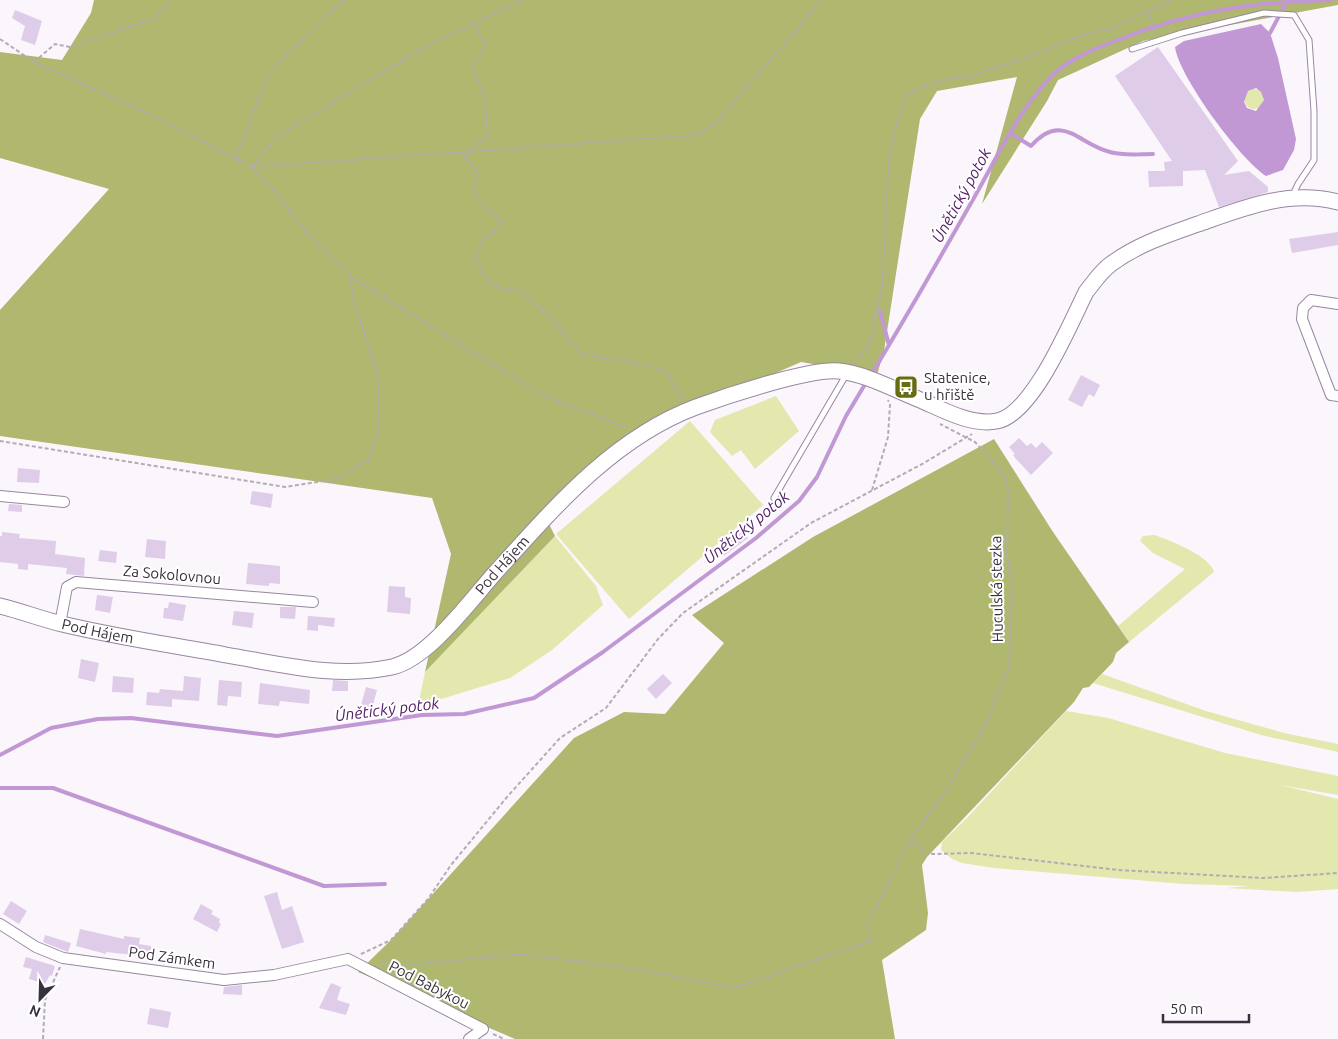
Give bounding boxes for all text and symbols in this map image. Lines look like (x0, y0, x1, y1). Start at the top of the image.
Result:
water label: Únětický potok (926, 143, 995, 245)
place label: Statenice, u hřiště (924, 369, 991, 403)
bus stop icon: Statenice, u hřiště (893, 374, 919, 400)
water label: Únětický potok (698, 485, 793, 567)
street label: Pod Hájem (472, 532, 532, 598)
street label: Huculská stezka (987, 536, 1006, 642)
street label: Za Sokolovnou (122, 562, 222, 587)
street label: Pod Hájem (60, 615, 135, 647)
water label: Únětický potok (333, 692, 441, 724)
street label: Pod Zámkem (128, 943, 217, 972)
street label: Pod Babykou (386, 957, 472, 1012)
north arrow (15, 974, 65, 1024)
scale bar (1163, 992, 1249, 1024)
text: 50 m (1170, 1000, 1203, 1017)
text: N (27, 1002, 43, 1020)

